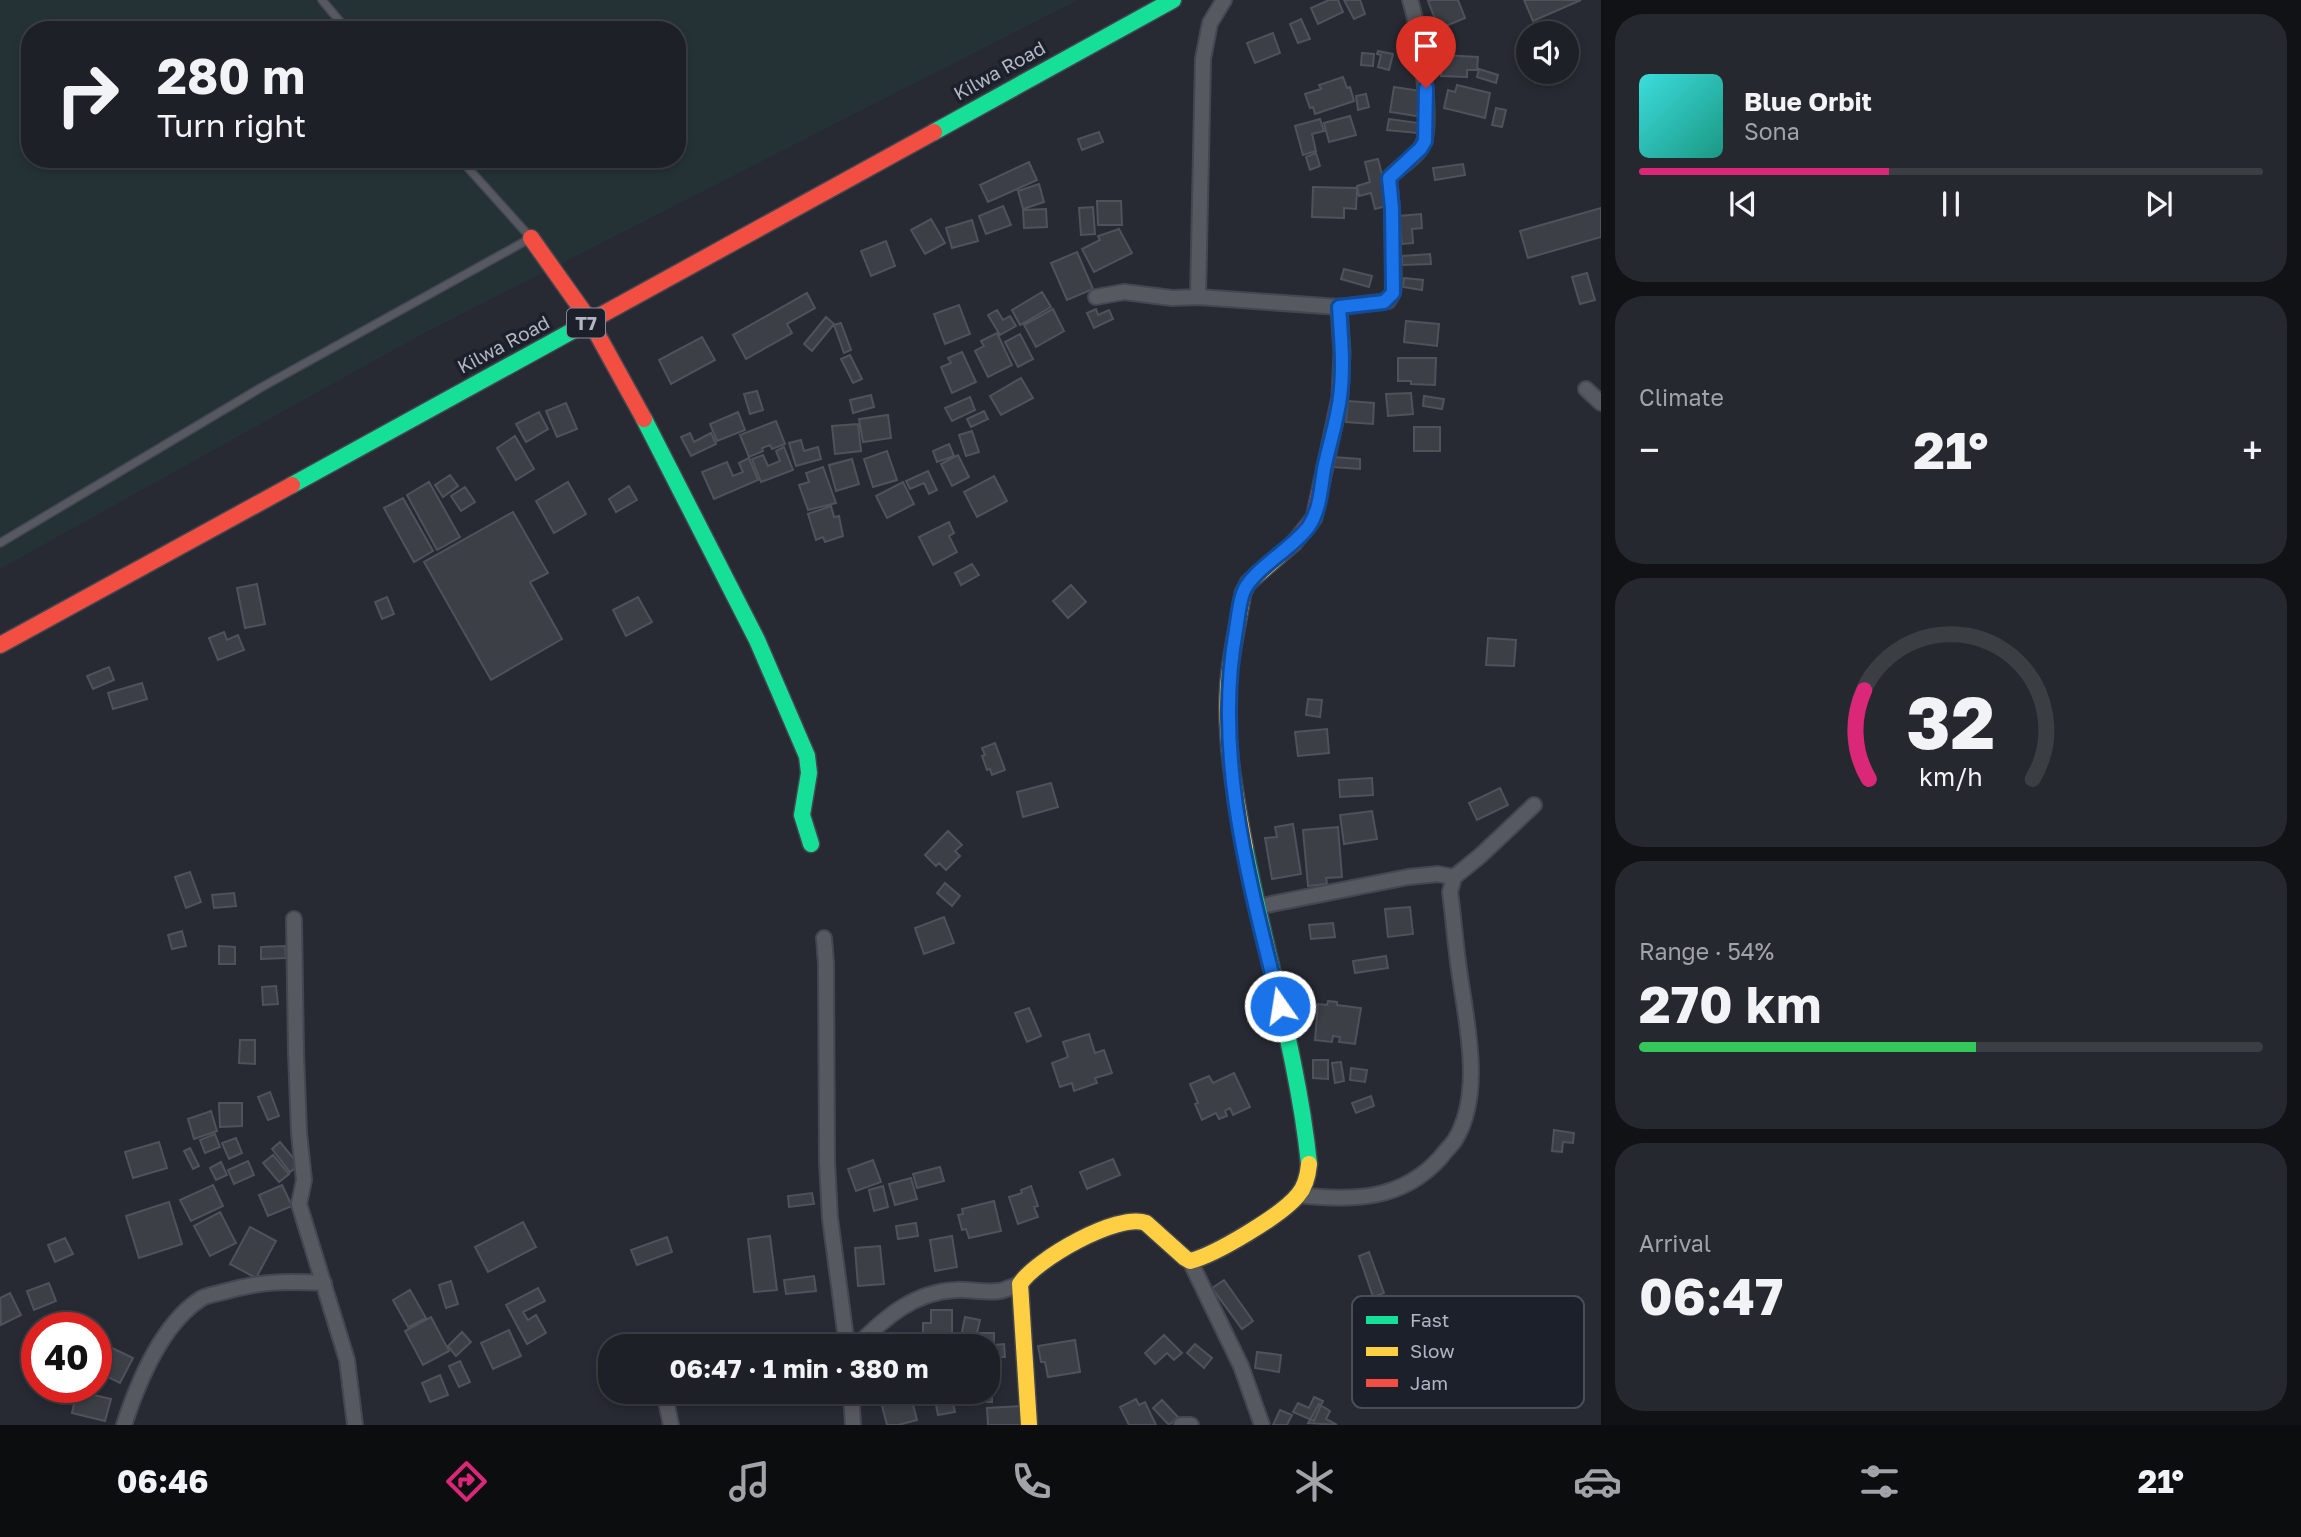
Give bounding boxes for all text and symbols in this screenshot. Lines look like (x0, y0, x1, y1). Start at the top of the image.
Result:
pin (1396, 16, 1456, 88)
map controls (1516, 21, 1579, 84)
button: sound (1516, 21, 1579, 84)
icon: arrive (1407, 27, 1445, 65)
street label: Kilwa Road (949, 35, 1049, 105)
text: 280 m (157, 46, 305, 105)
icon: right (42, 49, 133, 140)
text: Blue Orbit (1744, 86, 1872, 117)
text: Turn right (157, 106, 306, 144)
text: Sona (1744, 117, 1800, 145)
icon: previous (1724, 185, 1762, 223)
icon: pause (1932, 185, 1970, 223)
icon: next (2140, 185, 2178, 223)
road number: T7 (567, 309, 605, 338)
street label: Kilwa Road (453, 310, 553, 378)
text: Climate (1639, 383, 1724, 411)
text: 21° (1913, 418, 1989, 480)
text: − (1639, 427, 1660, 472)
text: + (2242, 427, 2263, 472)
text: 32 (1907, 678, 1995, 765)
text: km/h (1919, 760, 1983, 791)
text: Range · 54% (1639, 937, 1774, 965)
position arrow (1243, 969, 1317, 1043)
text: 270 km (1639, 972, 1822, 1034)
text: Arrival (1639, 1229, 1711, 1257)
text: 06:47 (1639, 1264, 1783, 1326)
legend (1352, 1296, 1584, 1408)
text: Fast (1410, 1308, 1449, 1331)
speed limit sign: 40 (21, 1312, 112, 1403)
text: Slow (1410, 1339, 1455, 1362)
text: 06:47 · 1 min · 380 m (670, 1353, 928, 1384)
text: Jam (1410, 1371, 1448, 1394)
icon: directions (442, 1457, 491, 1506)
icon: music (725, 1457, 774, 1506)
icon: phone (1007, 1457, 1056, 1506)
icon: climate (1290, 1457, 1339, 1506)
icon: car (1573, 1457, 1622, 1506)
icon: filters (1855, 1457, 1904, 1506)
text: 06:46 (117, 1462, 208, 1500)
text: 21° (2138, 1462, 2184, 1500)

